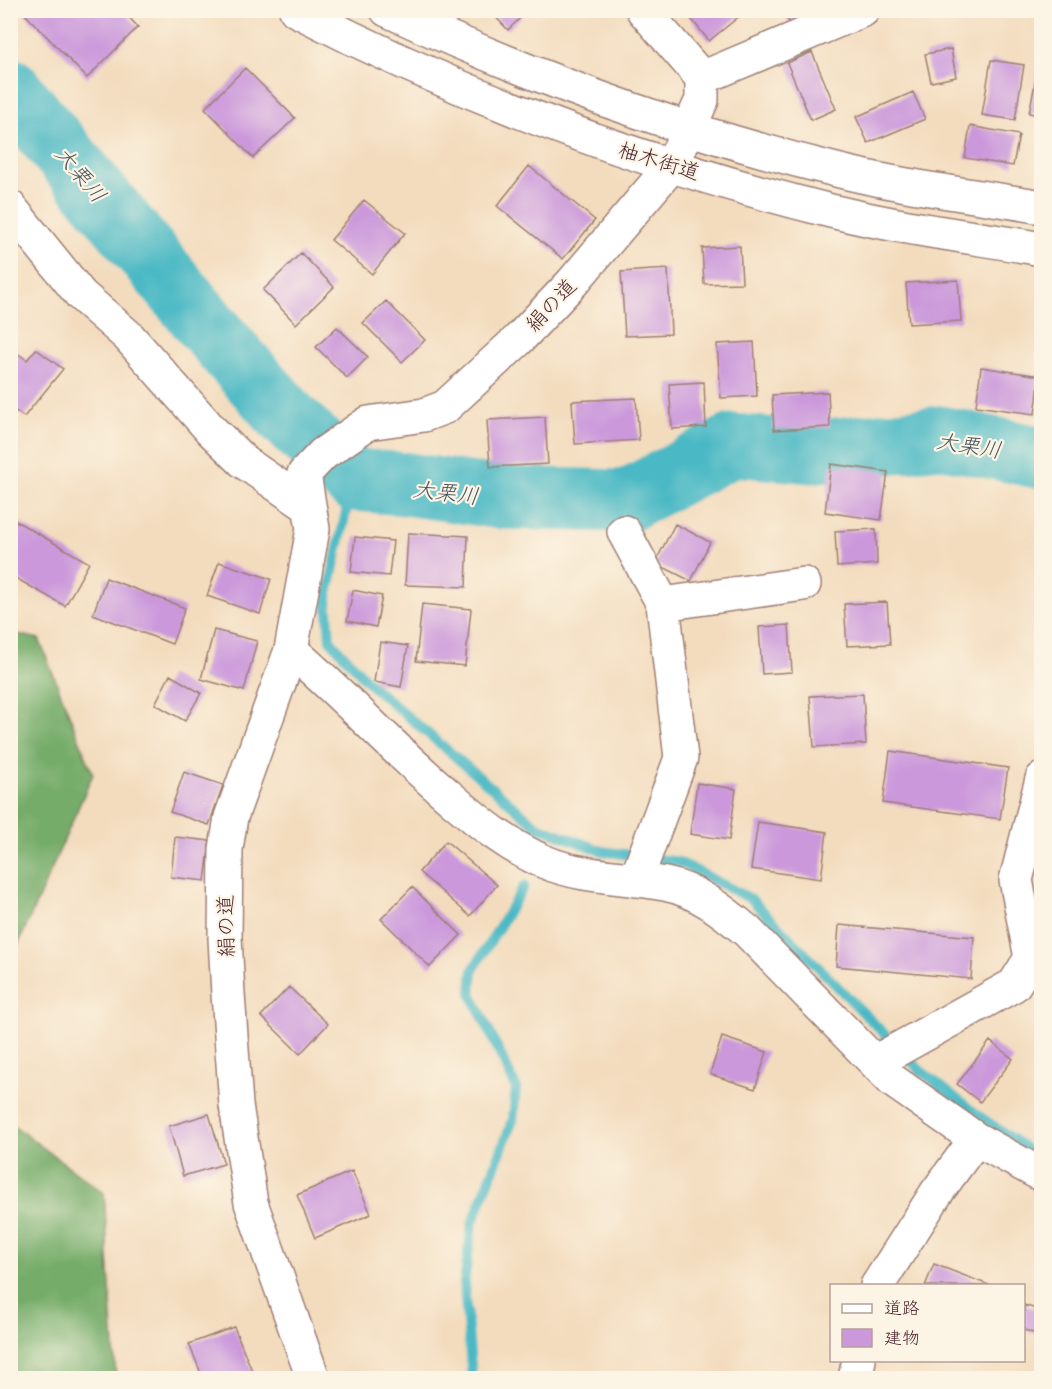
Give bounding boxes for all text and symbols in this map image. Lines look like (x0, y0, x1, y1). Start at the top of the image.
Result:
street label: 柚木街道 (614, 136, 703, 190)
water label: 大栗川 (45, 140, 112, 211)
street label: 絹の道 (520, 273, 585, 340)
water label: 大栗川 (933, 427, 1004, 469)
water label: 大栗川 (411, 475, 480, 515)
street label: 絹の道 (212, 894, 244, 958)
legend (830, 1284, 1025, 1362)
text: 道路 (884, 1297, 920, 1323)
text: 建物 (884, 1327, 920, 1353)

